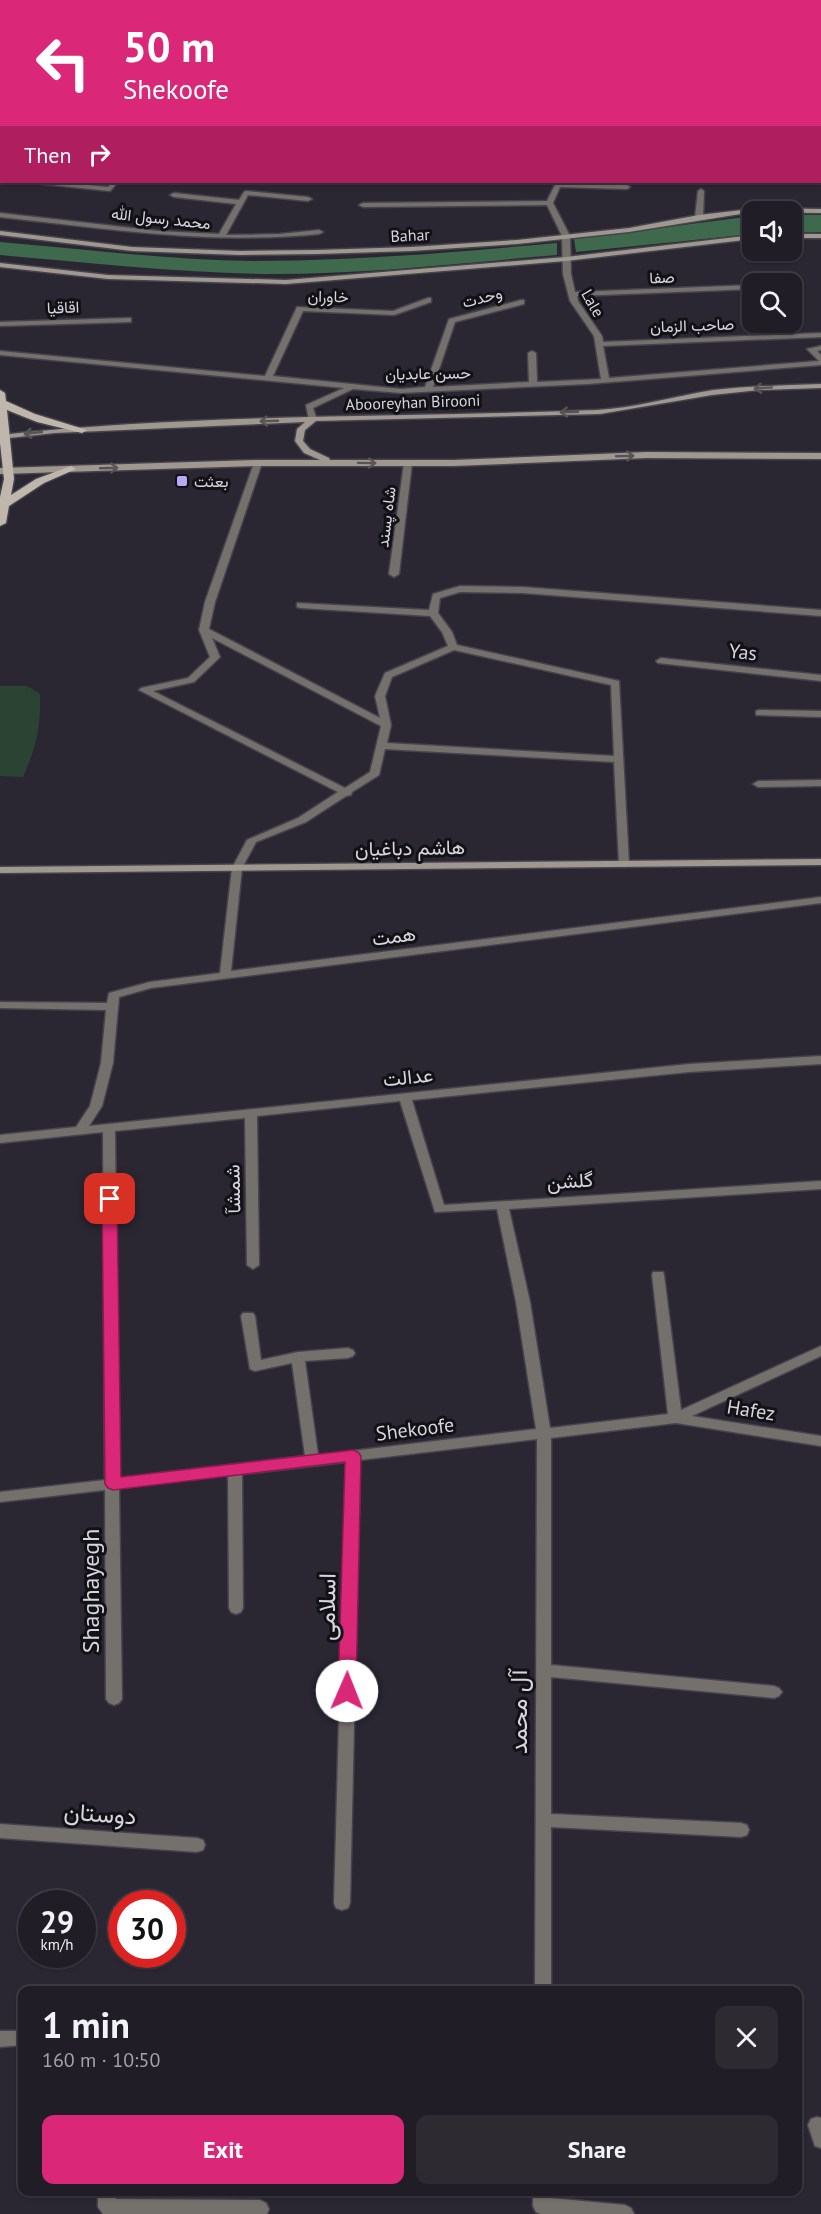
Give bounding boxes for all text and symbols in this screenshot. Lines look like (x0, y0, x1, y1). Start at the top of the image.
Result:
text: 50 m (123, 19, 215, 74)
icon: left (24, 24, 102, 102)
text: Shekoofe (123, 72, 229, 106)
icon: right (83, 138, 116, 171)
text: Then (24, 141, 71, 169)
map controls (742, 201, 802, 333)
button: sound (742, 201, 802, 261)
street label: محمد رسول الله (110, 203, 212, 234)
street label: Bahar (390, 224, 431, 246)
street label: صفا (649, 267, 675, 287)
button: search (742, 273, 802, 333)
street label: وحدت (460, 282, 504, 313)
street label: خاوران (307, 286, 349, 307)
street label: Lale (577, 286, 609, 320)
street label: اقاقیا (46, 296, 80, 318)
street label: صاحب الزمان (650, 314, 734, 337)
street label: حسن عابدیان (385, 362, 471, 385)
one-way arrow (753, 383, 773, 394)
street label: Abooreyhan Birooni (345, 390, 481, 414)
one-way arrow (560, 407, 580, 418)
one-way arrow (260, 415, 280, 426)
one-way arrow (23, 428, 43, 439)
one-way arrow (614, 451, 634, 462)
one-way arrow (356, 457, 376, 468)
one-way arrow (98, 462, 118, 474)
place label: بعثت (194, 471, 228, 491)
marker: بعثت (175, 474, 189, 488)
street label: شاه پسند (372, 486, 402, 549)
street label: Yas (728, 638, 758, 666)
street label: هاشم دباغیان (355, 834, 465, 862)
street label: همت (371, 920, 417, 952)
street label: عدالت (382, 1061, 434, 1093)
street label: شمشآ (220, 1164, 246, 1215)
street label: گلشن (546, 1166, 594, 1196)
pin (84, 1173, 135, 1224)
icon: arrive (93, 1182, 126, 1215)
street label: Hafez (725, 1393, 777, 1427)
street label: Shekoofe (374, 1411, 456, 1447)
street label: Shaghayegh (75, 1529, 106, 1653)
street label: اسلامی (310, 1573, 343, 1641)
position arrow (315, 1659, 379, 1723)
street label: آل محمد (503, 1667, 534, 1754)
street label: دوستان (63, 1795, 137, 1832)
speed limit sign: 30 (108, 1890, 186, 1968)
text: 29 (40, 1902, 74, 1941)
text: km/h (41, 1935, 73, 1954)
text: 1 min (42, 2001, 130, 2048)
button: close (715, 2006, 778, 2069)
text: 160 m · 10:50 (42, 2047, 160, 2073)
button: Exit (42, 2115, 404, 2184)
button: Share (416, 2115, 778, 2184)

